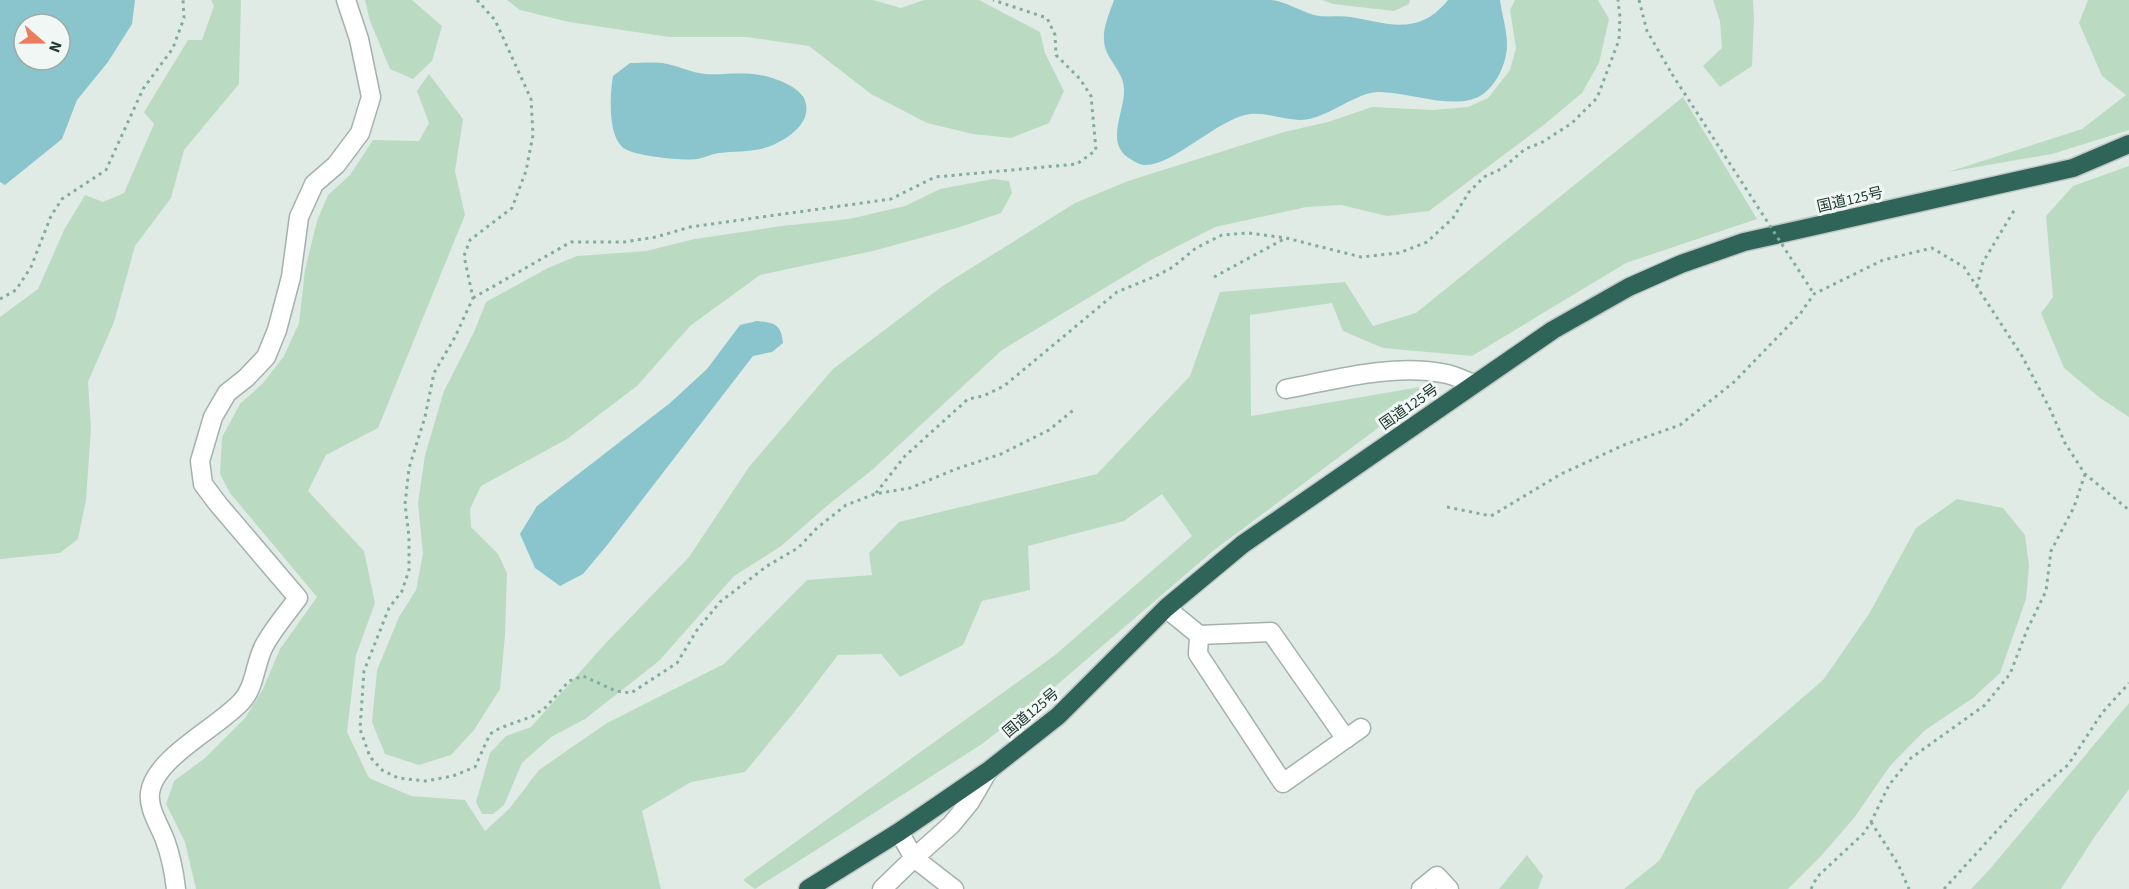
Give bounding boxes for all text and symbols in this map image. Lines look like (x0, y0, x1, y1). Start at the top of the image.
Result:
north arrow (12, 12, 72, 72)
text: N (43, 38, 67, 56)
street label: 国道125号 (1815, 182, 1885, 218)
street label: 国道125号 (1375, 379, 1443, 435)
street label: 国道125号 (998, 683, 1064, 743)

